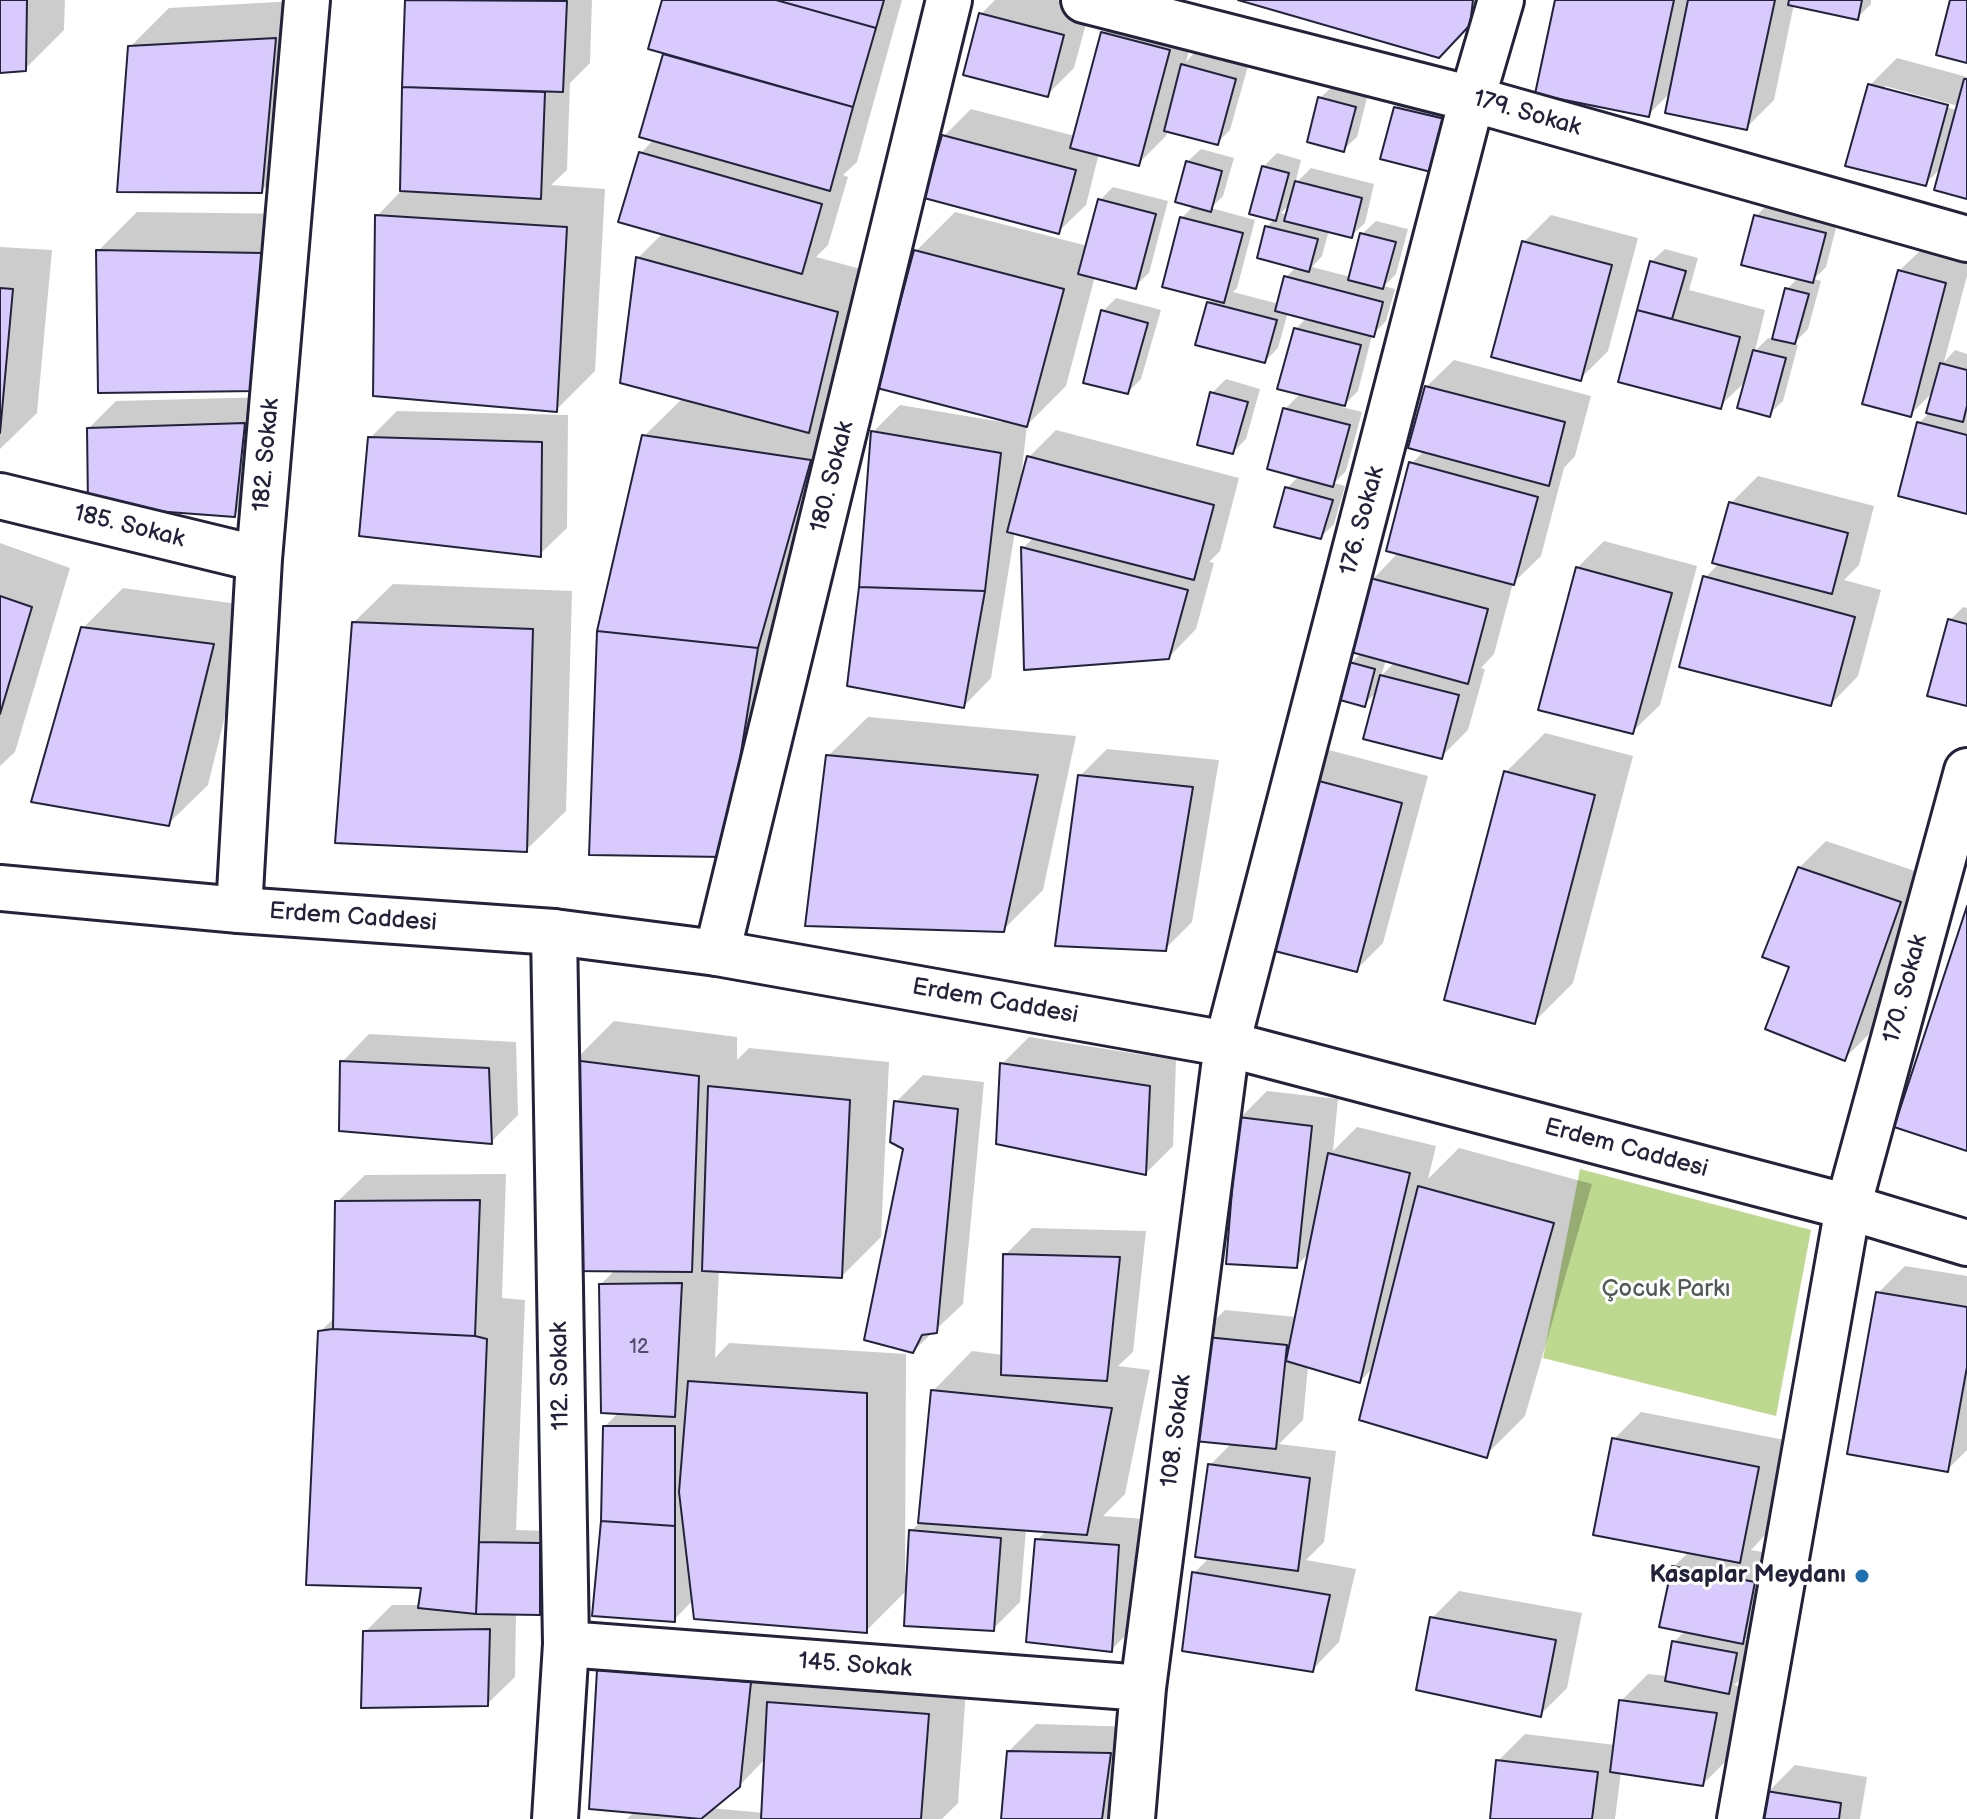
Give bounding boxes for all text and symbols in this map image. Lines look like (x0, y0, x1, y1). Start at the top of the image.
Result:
street label: 179. Sokak (1470, 85, 1584, 143)
street label: 182. Sokak (248, 397, 286, 513)
street label: 180. Sokak (805, 419, 861, 535)
street label: 176. Sokak (1335, 463, 1391, 579)
street label: 185. Sokak (71, 499, 187, 555)
street label: Erdem Caddesi (268, 898, 438, 938)
street label: 170. Sokak (1878, 932, 1934, 1046)
street label: Erdem Caddesi (910, 973, 1080, 1031)
street label: Erdem Caddesi (1541, 1113, 1711, 1185)
park label: Çocuk Parkı (1602, 1276, 1730, 1304)
street label: 112. Sokak (546, 1321, 576, 1431)
house number: 12 (629, 1336, 649, 1360)
street label: 108. Sokak (1156, 1373, 1198, 1489)
place label: Kasaplar Meydanı (1649, 1562, 1846, 1590)
marker: Kasaplar Meydanı (1853, 1567, 1871, 1585)
street label: 145. Sokak (797, 1648, 913, 1684)

